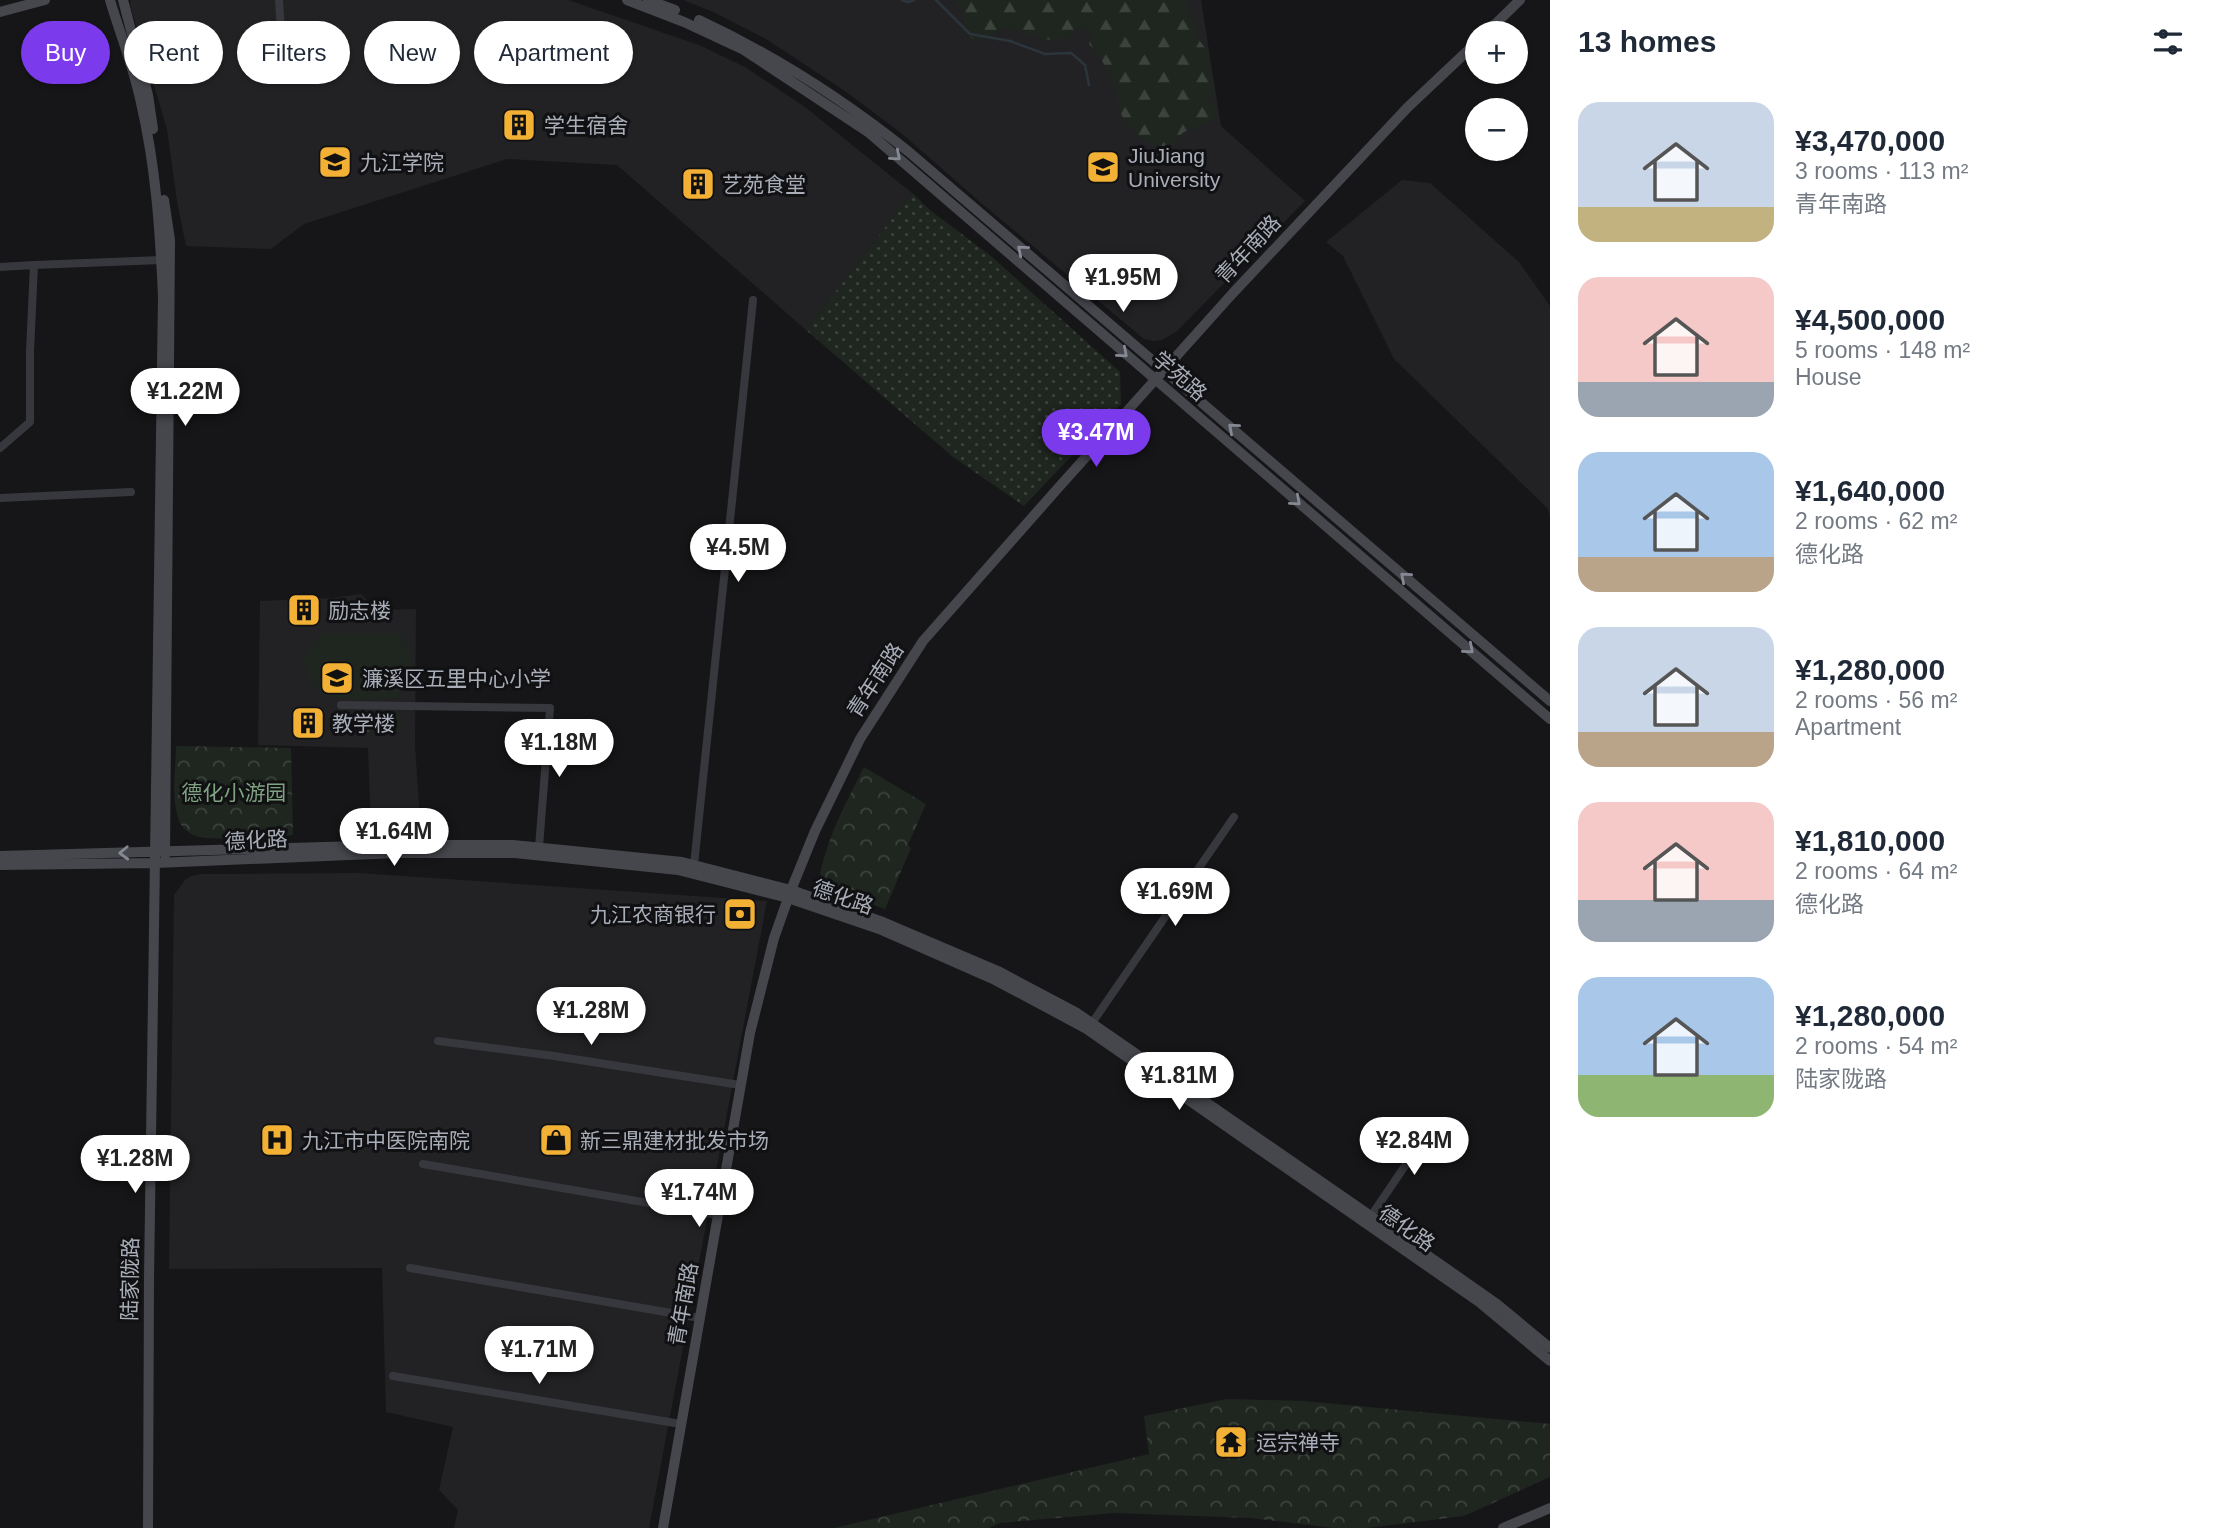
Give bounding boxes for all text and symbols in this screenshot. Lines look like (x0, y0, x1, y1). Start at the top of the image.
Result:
chip: Buy (21, 21, 110, 84)
chip: Rent (124, 21, 223, 84)
chip: Filters (237, 21, 350, 84)
chip: New (364, 21, 460, 84)
chip: Apartment (474, 21, 633, 84)
map controls (1465, 21, 1528, 161)
button: + (1465, 21, 1528, 84)
icon: filters (2149, 23, 2187, 61)
text: 13 homes (1578, 25, 1716, 58)
button: − (1465, 98, 1528, 161)
building icon: 学生宿舍 (500, 106, 538, 144)
place label: 学生宿舍 (544, 114, 628, 137)
text: ¥3,470,000 (1795, 124, 1945, 157)
icon: home (1634, 130, 1718, 214)
school or university icon: 九江学院 (316, 143, 354, 181)
place label: JiuJiang University (1128, 144, 1221, 191)
one-way arrow (888, 148, 901, 160)
school or university icon: JiuJiang University (1084, 148, 1122, 186)
place label: 九江学院 (360, 151, 444, 174)
text: 3 rooms · 113 m² (1795, 158, 1968, 184)
building icon: 艺苑食堂 (679, 165, 717, 203)
place label: 艺苑食堂 (722, 173, 806, 196)
text: 青年南路 (1795, 191, 1887, 217)
street label: 青年南路 (1211, 210, 1285, 288)
one-way arrow (1017, 246, 1030, 258)
pin: ¥1.95M (1066, 254, 1180, 314)
text: ¥1.95M (1085, 264, 1161, 290)
text: ¥4,500,000 (1795, 303, 1945, 336)
icon: home (1634, 305, 1718, 389)
text: 5 rooms · 148 m² (1795, 337, 1970, 363)
one-way arrow (1115, 345, 1128, 357)
street label: 学苑路 (1149, 347, 1211, 405)
text: House (1795, 364, 1861, 390)
pin: ¥1.22M (128, 368, 242, 428)
text: ¥1.22M (147, 378, 223, 404)
pin: ¥3.47M (1039, 410, 1153, 469)
text: ¥3.47M (1058, 419, 1134, 445)
one-way arrow (1228, 424, 1241, 436)
text: ¥1,640,000 (1795, 474, 1945, 507)
icon: home (1634, 480, 1718, 564)
one-way arrow (1288, 493, 1301, 505)
text: 2 rooms · 62 m² (1795, 508, 1957, 534)
pin: ¥4.5M (689, 524, 787, 584)
text: ¥4.5M (706, 534, 770, 560)
text: 德化路 (1795, 541, 1864, 567)
one-way arrow (1401, 573, 1414, 585)
building icon: 励志楼 (285, 591, 323, 629)
place label: 励志楼 (328, 599, 391, 622)
street label: 青年南路 (842, 639, 908, 721)
one-way arrow (1461, 641, 1474, 653)
text: ¥1,280,000 (1795, 653, 1945, 686)
icon: home (1634, 655, 1718, 739)
school or university icon: 濂溪区五里中心小学 (318, 659, 356, 697)
place label: 濂溪区五里中心小学 (362, 667, 551, 690)
text: 2 rooms · 56 m² (1795, 687, 1957, 713)
building icon: 教学楼 (289, 704, 327, 742)
place label: 教学楼 (332, 712, 395, 735)
text: Apartment (1795, 714, 1901, 740)
pin: ¥1.18M (502, 720, 616, 779)
text: ¥1.18M (521, 729, 597, 755)
park label: 德化小游园 (182, 781, 287, 804)
pin: ¥1.64M (337, 808, 451, 868)
text: ¥1.64M (356, 818, 432, 844)
text: ¥1,810,000 (1795, 824, 1945, 857)
street label: 德化路 (224, 827, 288, 853)
icon: home (1634, 830, 1718, 914)
one-way arrow (119, 845, 130, 860)
text: 2 rooms · 64 m² (1795, 858, 1957, 884)
pin: ¥1.69M (1118, 869, 1232, 928)
street label: 德化路 (809, 876, 877, 918)
text: ¥1.69M (1137, 878, 1213, 904)
text: 德化路 (1795, 891, 1864, 917)
bank icon: 九江农商银行 (721, 895, 759, 933)
place label: 九江农商银行 (590, 903, 716, 926)
pin: ¥1.28M (534, 988, 648, 1047)
text: ¥1.28M (553, 997, 629, 1023)
text: ¥1,280,000 (1795, 999, 1945, 1032)
icon: home (1634, 1005, 1718, 1089)
text: 2 rooms · 54 m² (1795, 1033, 1957, 1059)
pin: ¥1.81M (1122, 1052, 1236, 1112)
text: ¥1.81M (1141, 1062, 1217, 1088)
text: 陆家陇路 (1795, 1066, 1887, 1092)
pin: ¥2.84M (1357, 1118, 1471, 1177)
hospital icon: 九江市中医院南院 (258, 1121, 296, 1159)
shop icon: 新三鼎建材批发市场 (537, 1121, 575, 1159)
text: ¥2.84M (1376, 1127, 1452, 1153)
place label: 九江市中医院南院 (302, 1129, 470, 1152)
place label: 新三鼎建材批发市场 (580, 1129, 769, 1152)
pin: ¥1.28M (78, 1136, 192, 1195)
text: ¥1.28M (97, 1145, 173, 1171)
pin: ¥1.74M (642, 1170, 756, 1229)
text: ¥1.74M (661, 1179, 737, 1205)
street label: 德化路 (1375, 1201, 1439, 1255)
street label: 陆家陇路 (118, 1237, 142, 1321)
street label: 青年南路 (664, 1261, 702, 1347)
pin: ¥1.71M (482, 1326, 596, 1386)
text: ¥1.71M (501, 1336, 577, 1362)
temple icon: 运宗禅寺 (1212, 1423, 1250, 1461)
place label: 运宗禅寺 (1256, 1431, 1340, 1454)

